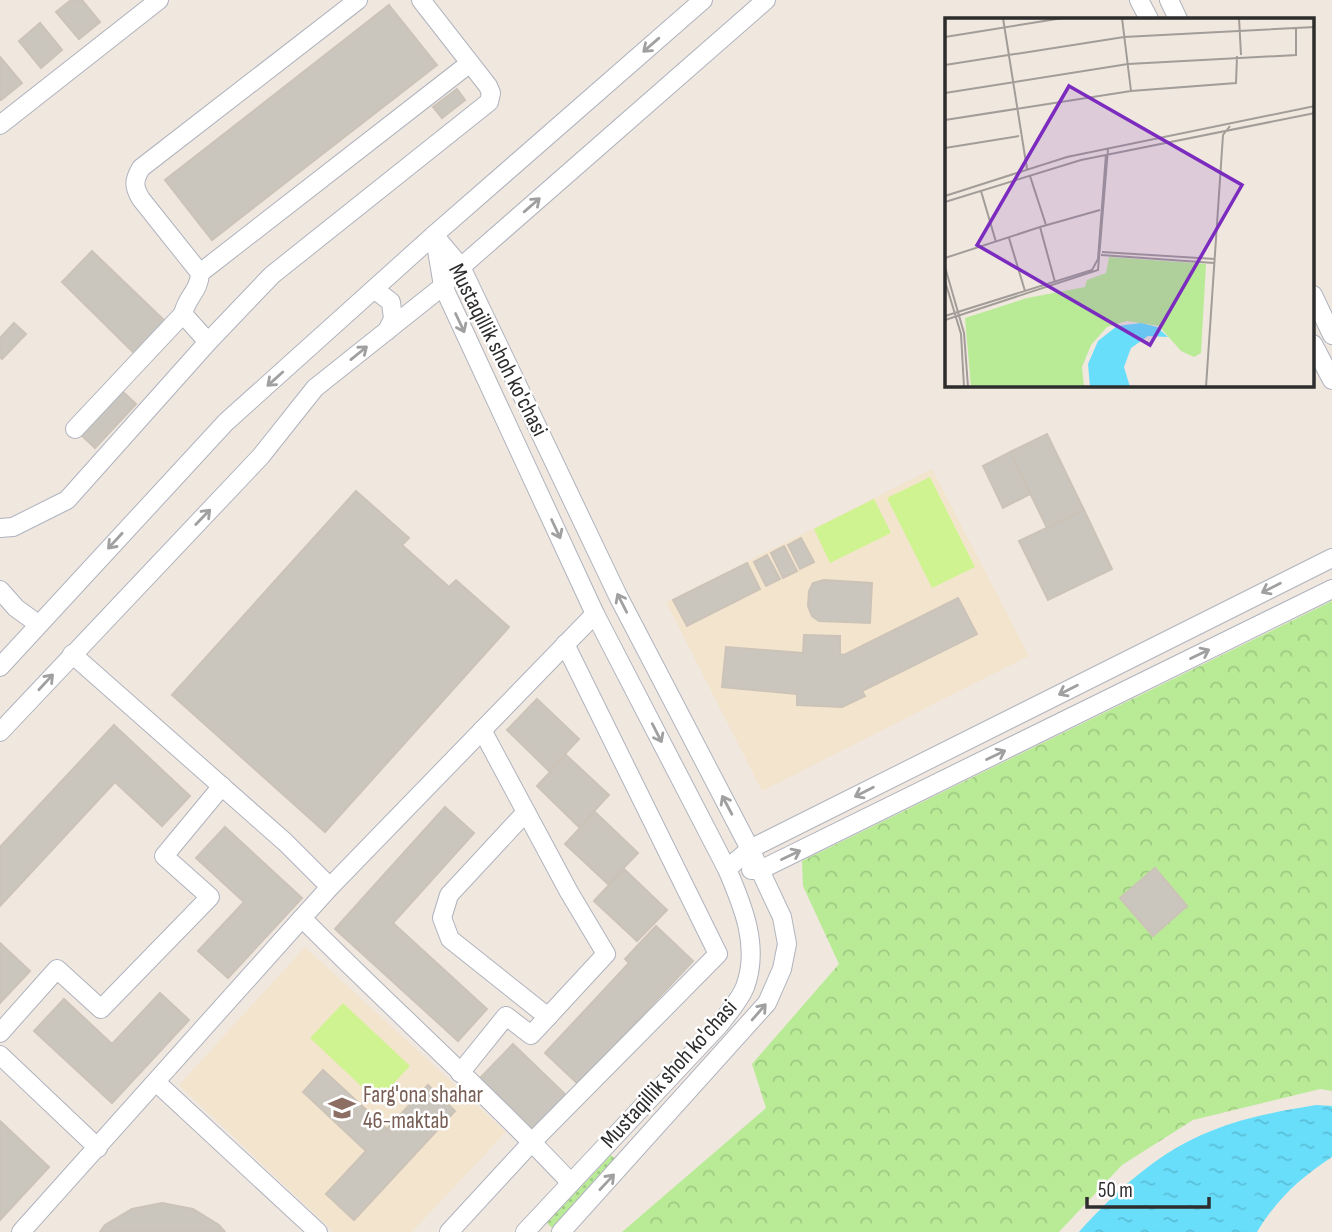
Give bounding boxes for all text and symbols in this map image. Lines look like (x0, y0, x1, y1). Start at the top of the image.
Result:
inset map (945, 18, 1314, 387)
one-way arrow (643, 37, 661, 53)
one-way arrow (523, 197, 541, 213)
street label: Mustaqillik shoh ko'chasi (442, 259, 554, 441)
one-way arrow (454, 312, 467, 333)
one-way arrow (350, 345, 368, 361)
one-way arrow (266, 371, 284, 387)
one-way arrow (194, 509, 211, 526)
one-way arrow (550, 518, 563, 540)
one-way arrow (107, 532, 124, 549)
one-way arrow (1261, 582, 1282, 596)
one-way arrow (614, 593, 628, 614)
one-way arrow (1189, 647, 1210, 660)
one-way arrow (38, 674, 55, 691)
one-way arrow (1058, 684, 1078, 698)
one-way arrow (650, 722, 664, 743)
one-way arrow (985, 747, 1006, 761)
one-way arrow (854, 786, 875, 800)
one-way arrow (720, 795, 733, 816)
one-way arrow (780, 848, 801, 861)
street label: Mustaqillik shoh ko'chasi (595, 994, 743, 1154)
one-way arrow (751, 1003, 767, 1021)
place label: Farg'ona shahar 46-maktab (363, 1081, 483, 1135)
school or university icon: Farg'ona shahar 46-maktab (327, 1093, 357, 1123)
scale bar (1087, 1166, 1210, 1210)
one-way arrow (599, 1174, 616, 1191)
text: 50 m (1098, 1178, 1133, 1203)

